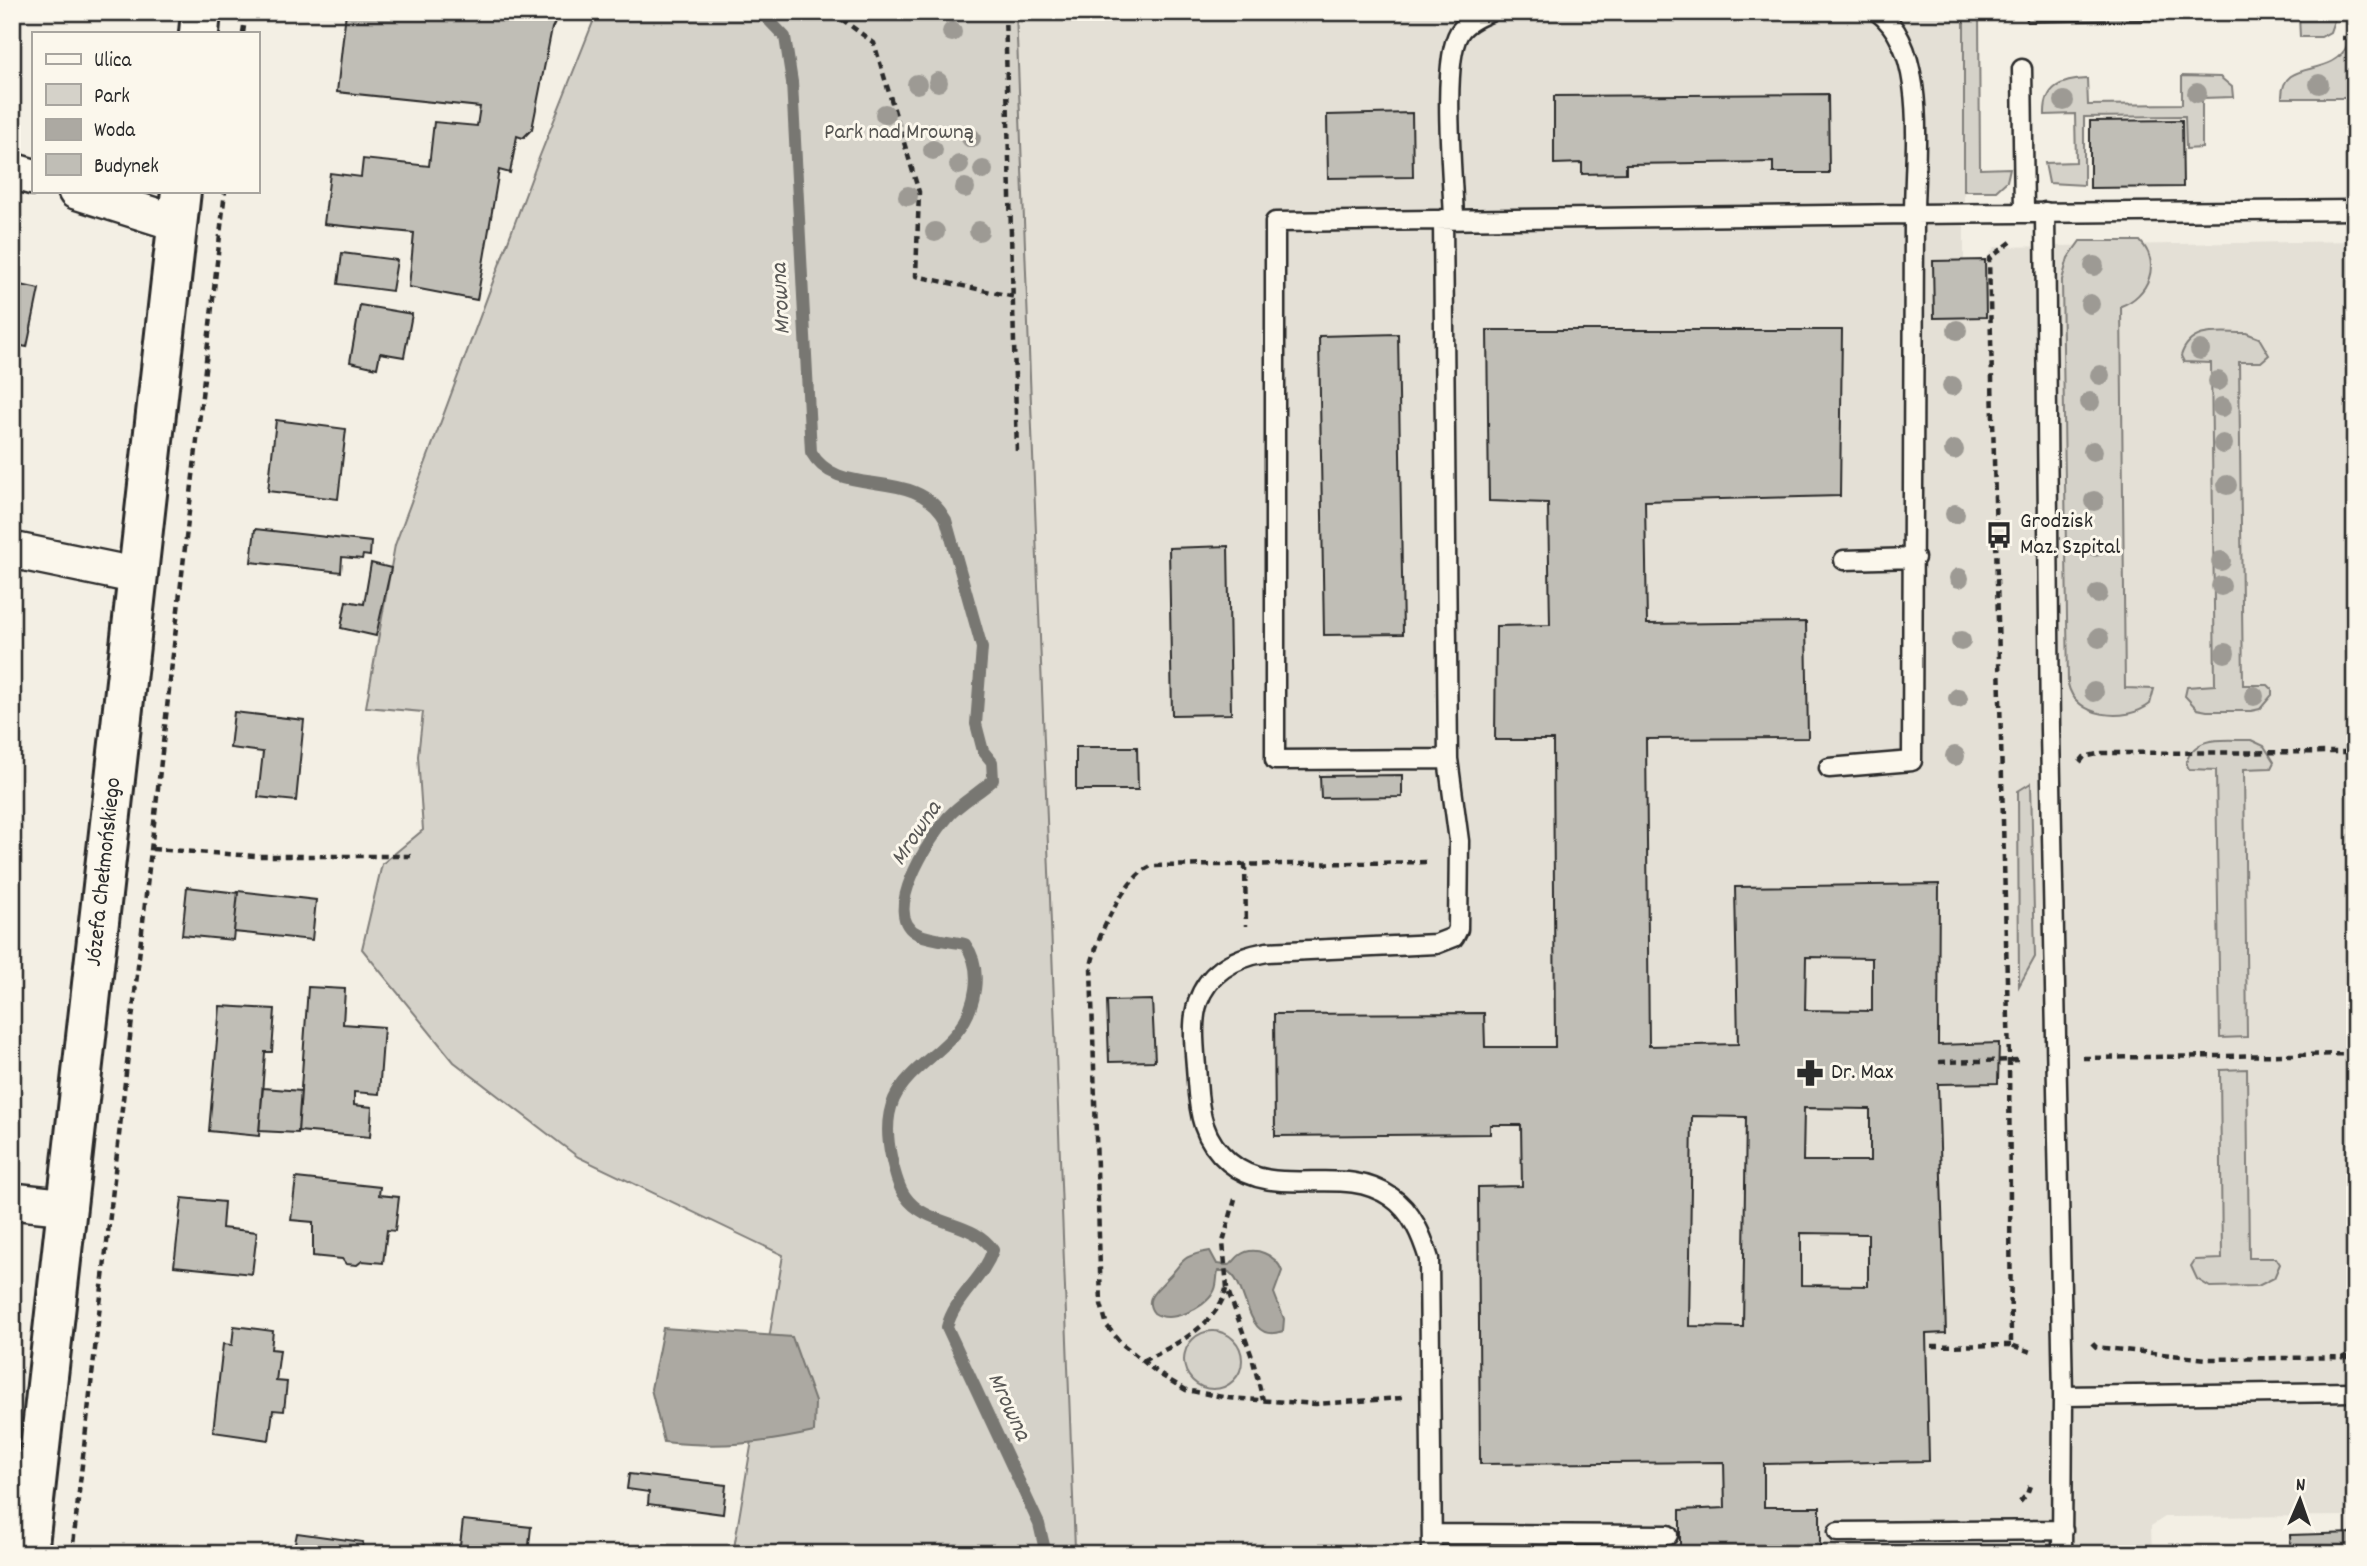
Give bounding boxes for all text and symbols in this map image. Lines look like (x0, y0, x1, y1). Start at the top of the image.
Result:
legend (32, 32, 259, 192)
text: Ulica (94, 47, 132, 77)
text: Park (94, 83, 130, 113)
text: Woda (94, 117, 136, 147)
park label: Park nad Mrowną (824, 117, 974, 150)
text: Budynek (94, 153, 159, 183)
water label: Mrowna (763, 261, 801, 336)
place label: Grodzisk Maz. Szpital (2020, 506, 2121, 565)
bus stop icon: Grodzisk Maz. Szpital (1984, 520, 2014, 550)
street label: Józefa Chełmońskiego (79, 776, 131, 968)
water label: Mrowna (883, 793, 952, 873)
place label: Dr. Max (1831, 1057, 1894, 1090)
pharmacy icon: Dr. Max (1795, 1058, 1825, 1088)
water label: Mrowna (977, 1367, 1039, 1448)
north arrow (2266, 1464, 2336, 1534)
text: N (2295, 1473, 2306, 1500)

